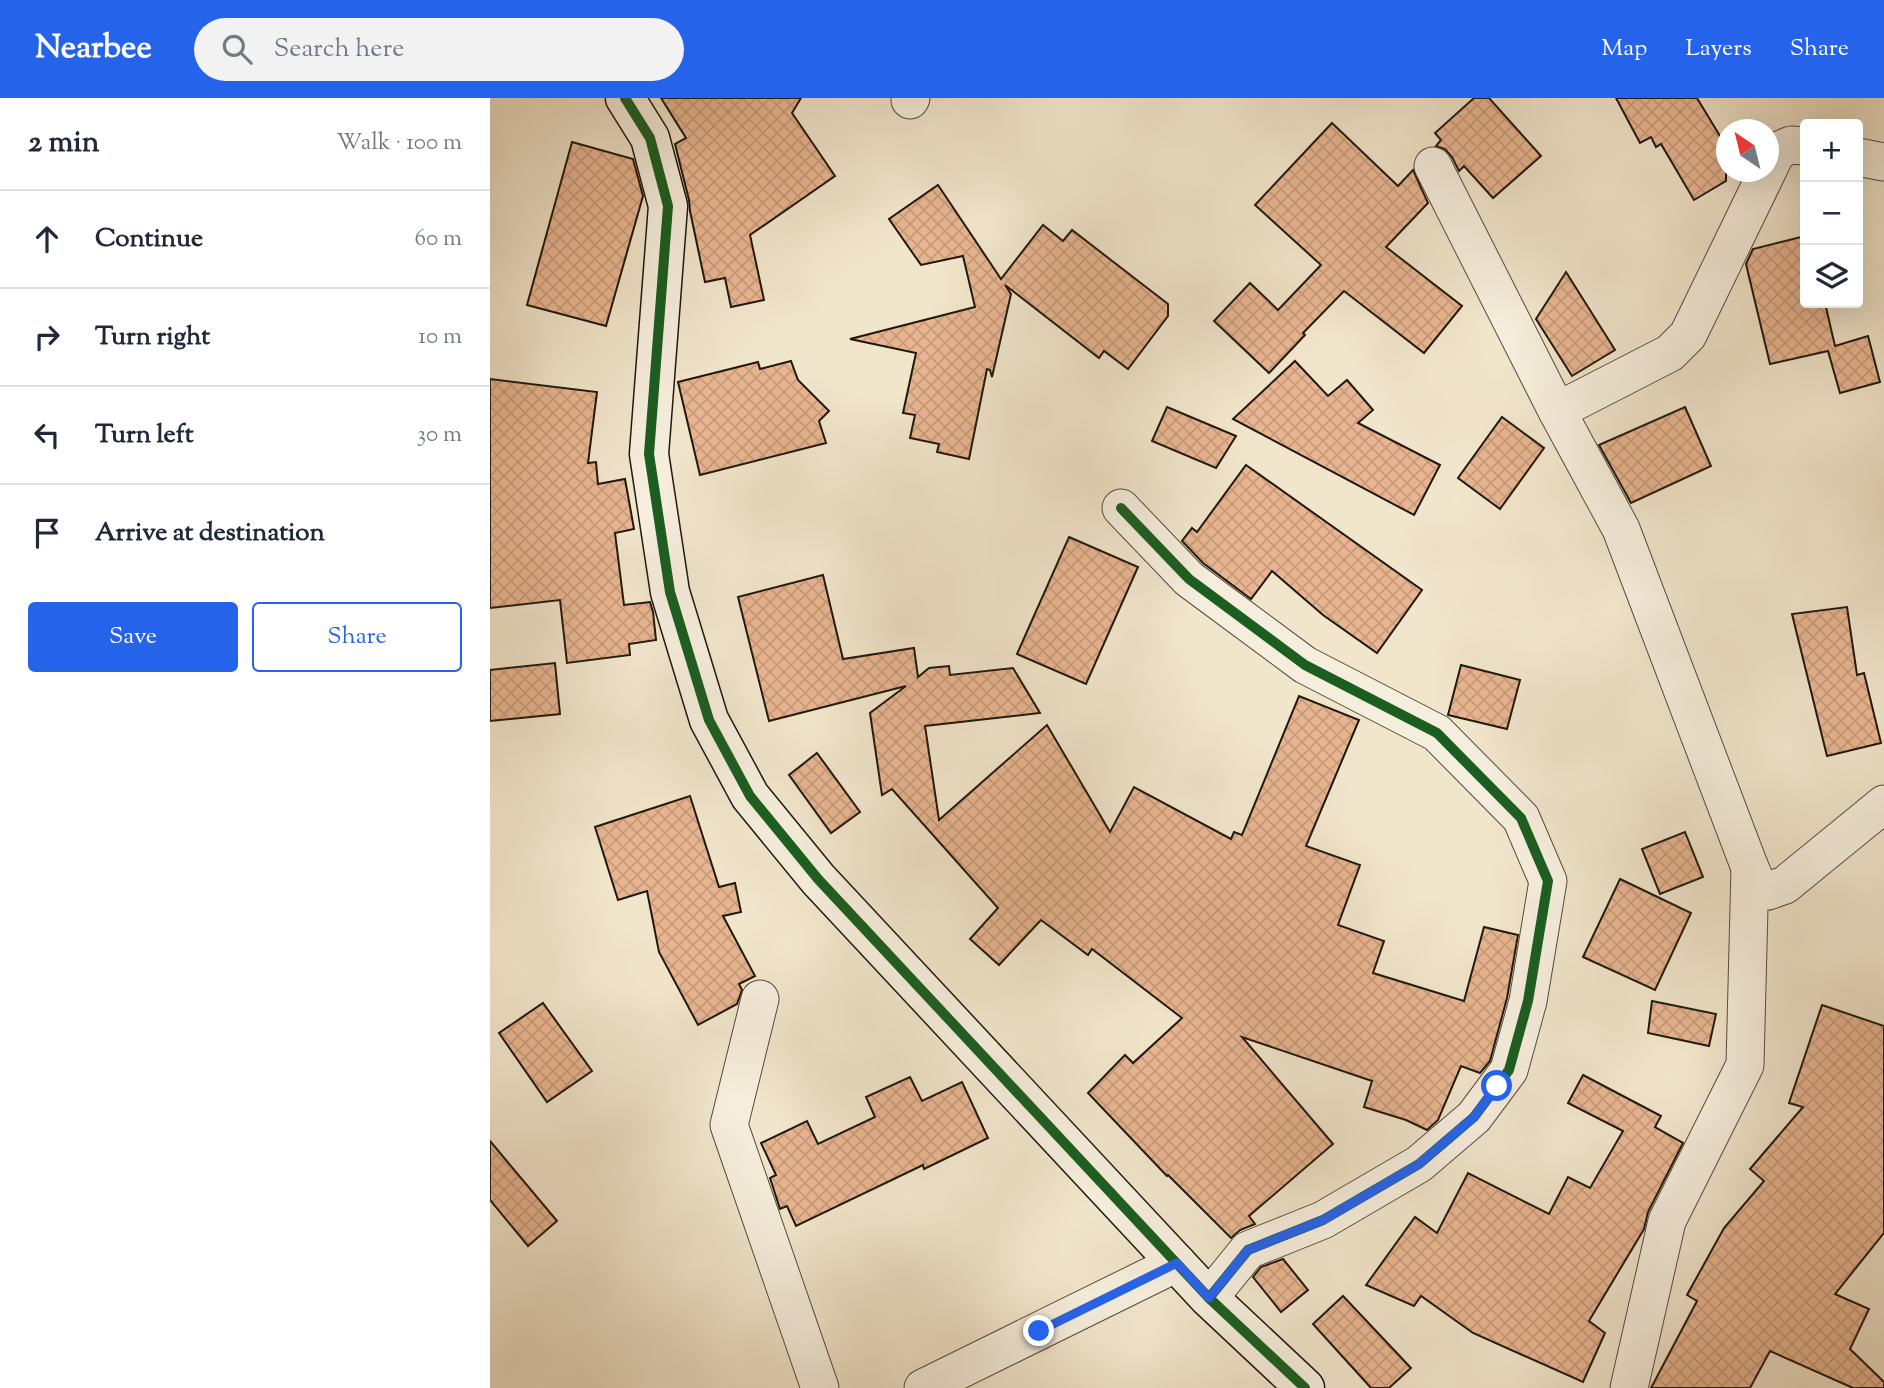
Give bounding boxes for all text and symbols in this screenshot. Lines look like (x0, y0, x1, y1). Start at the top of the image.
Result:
search box (194, 18, 684, 81)
text: Nearbee (35, 25, 152, 73)
icon: search (218, 30, 256, 68)
text: Search here (274, 31, 404, 68)
text: Map (1601, 32, 1647, 66)
text: Layers (1685, 32, 1752, 66)
text: Share (1790, 32, 1849, 66)
north arrow (1716, 119, 1779, 182)
map controls (1800, 119, 1863, 308)
button: + (1800, 119, 1863, 182)
text: 2 min (28, 122, 100, 165)
text: Walk · 100 m (337, 127, 462, 160)
button: − (1800, 182, 1863, 245)
icon: ahead (28, 220, 66, 258)
text: Continue (95, 221, 203, 258)
text: 60 m (414, 223, 462, 256)
button: layers (1800, 245, 1863, 308)
icon: right (28, 318, 66, 356)
text: Turn right (95, 319, 210, 356)
text: 10 m (418, 321, 462, 354)
icon: left (28, 416, 66, 454)
text: Turn left (95, 417, 194, 454)
text: 30 m (417, 419, 462, 452)
icon: arrive (28, 514, 66, 552)
text: Arrive at destination (95, 515, 325, 552)
button: Save (28, 602, 238, 672)
button: Share (252, 602, 462, 672)
route start (1481, 1070, 1512, 1101)
route end (1023, 1315, 1054, 1346)

